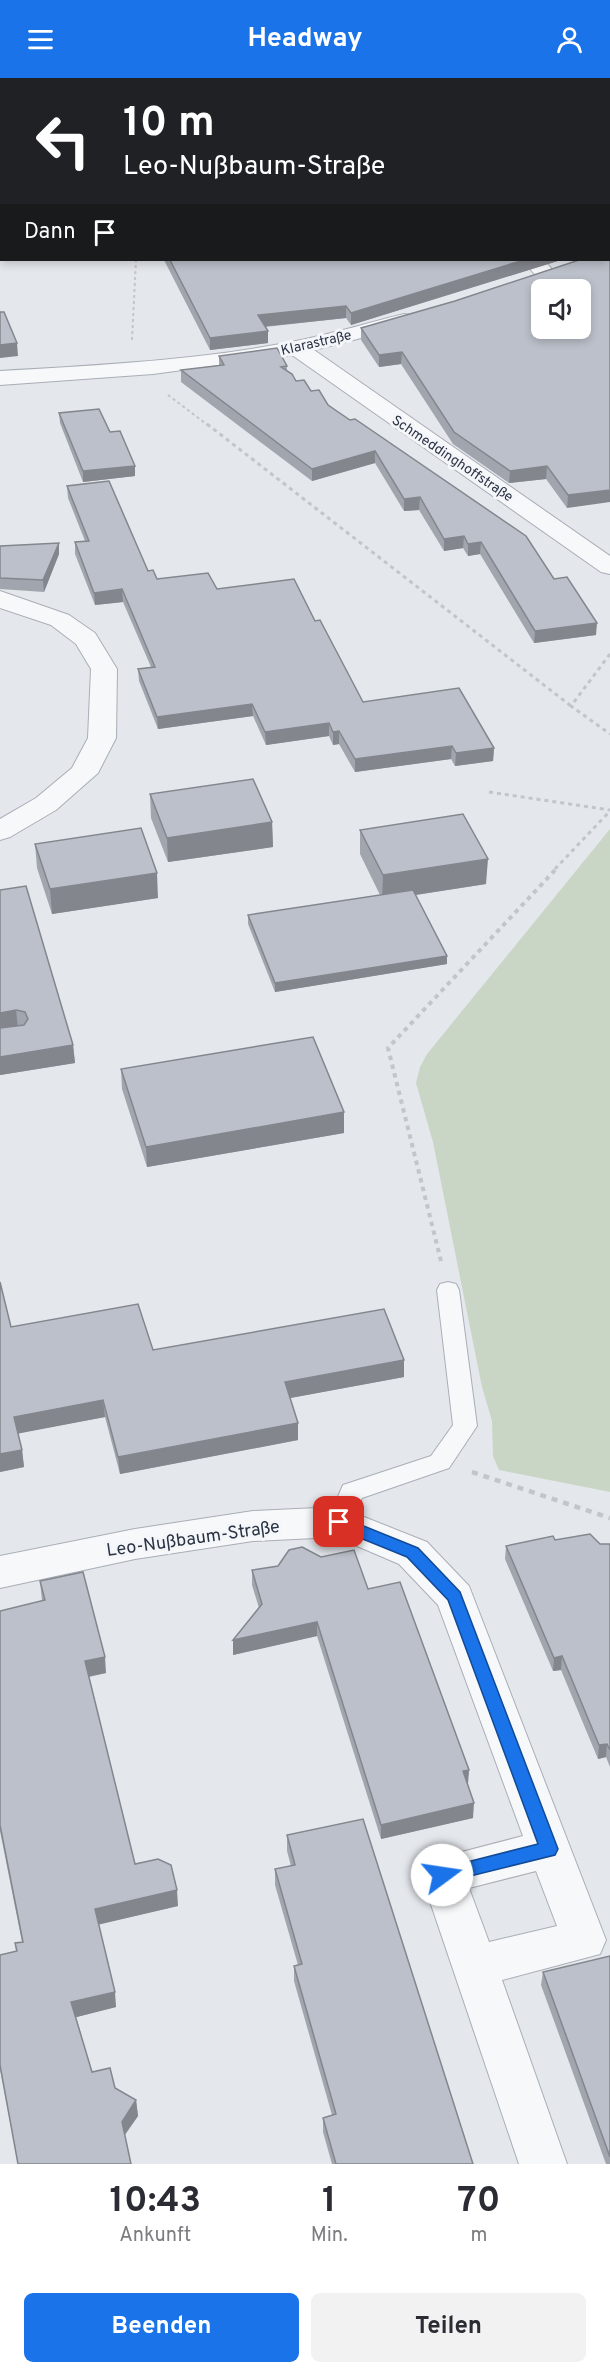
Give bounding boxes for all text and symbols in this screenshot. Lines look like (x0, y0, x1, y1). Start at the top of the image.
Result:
text: Headway (247, 22, 363, 56)
icon: menu (24, 23, 57, 56)
icon: person (553, 23, 586, 56)
text: 10 m (123, 98, 215, 151)
icon: left (24, 102, 102, 180)
text: Leo-Nußbaum-Straße (123, 150, 385, 184)
icon: arrive (88, 216, 121, 249)
text: Dann (24, 219, 76, 246)
map controls (531, 279, 591, 339)
button: sound (531, 279, 591, 339)
street label: Klarastraße (279, 327, 353, 360)
street label: Schmeddinghoffstraße (388, 412, 516, 506)
pin (313, 1496, 364, 1547)
icon: arrive (322, 1505, 355, 1538)
street label: Leo-Nußbaum-Straße (105, 1516, 281, 1563)
position arrow (410, 1843, 474, 1907)
text: 10:43 (110, 2179, 201, 2225)
text: 1 (322, 2179, 336, 2225)
text: 70 (457, 2179, 500, 2225)
text: Ankunft (119, 2223, 191, 2249)
text: Min. (311, 2223, 348, 2249)
text: m (470, 2223, 487, 2249)
button: Beenden (24, 2293, 299, 2362)
button: Teilen (311, 2293, 586, 2362)

